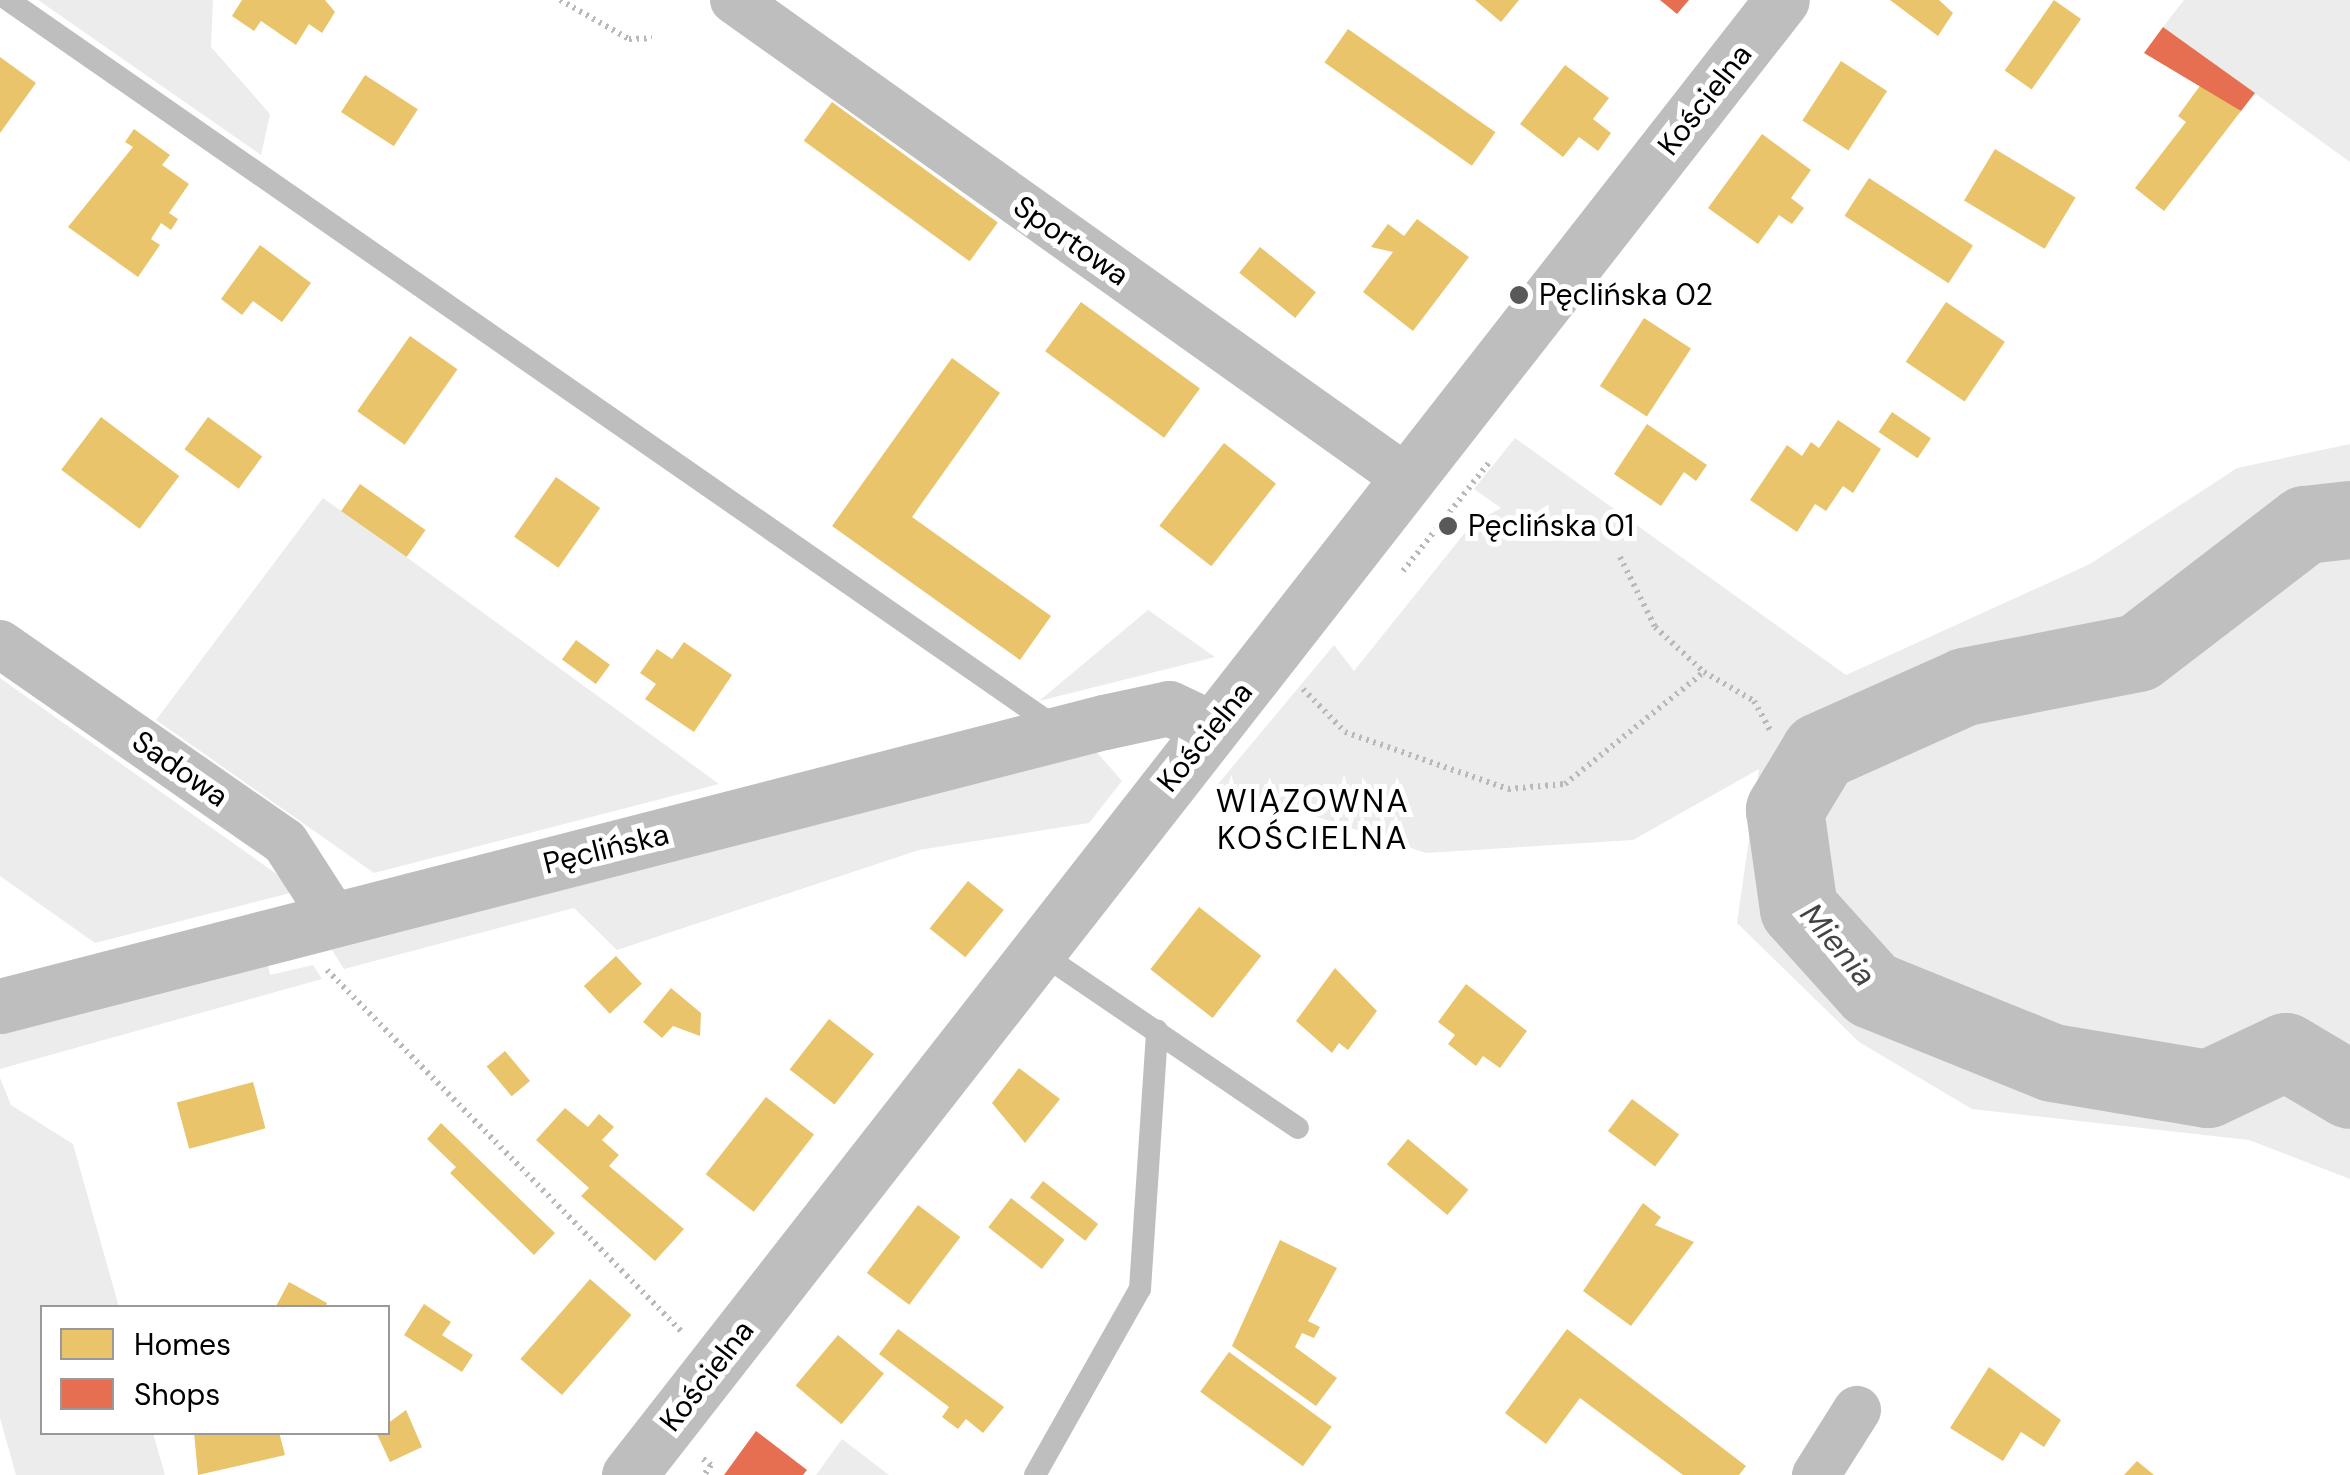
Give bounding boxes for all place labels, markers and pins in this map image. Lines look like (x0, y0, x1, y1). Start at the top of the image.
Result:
place label: Pęclińska 02 (1539, 277, 1713, 313)
marker: Pęclińska 02 (1508, 284, 1530, 306)
place label: Pęclińska 01 (1468, 508, 1634, 544)
marker: Pęclińska 01 (1437, 515, 1459, 537)

